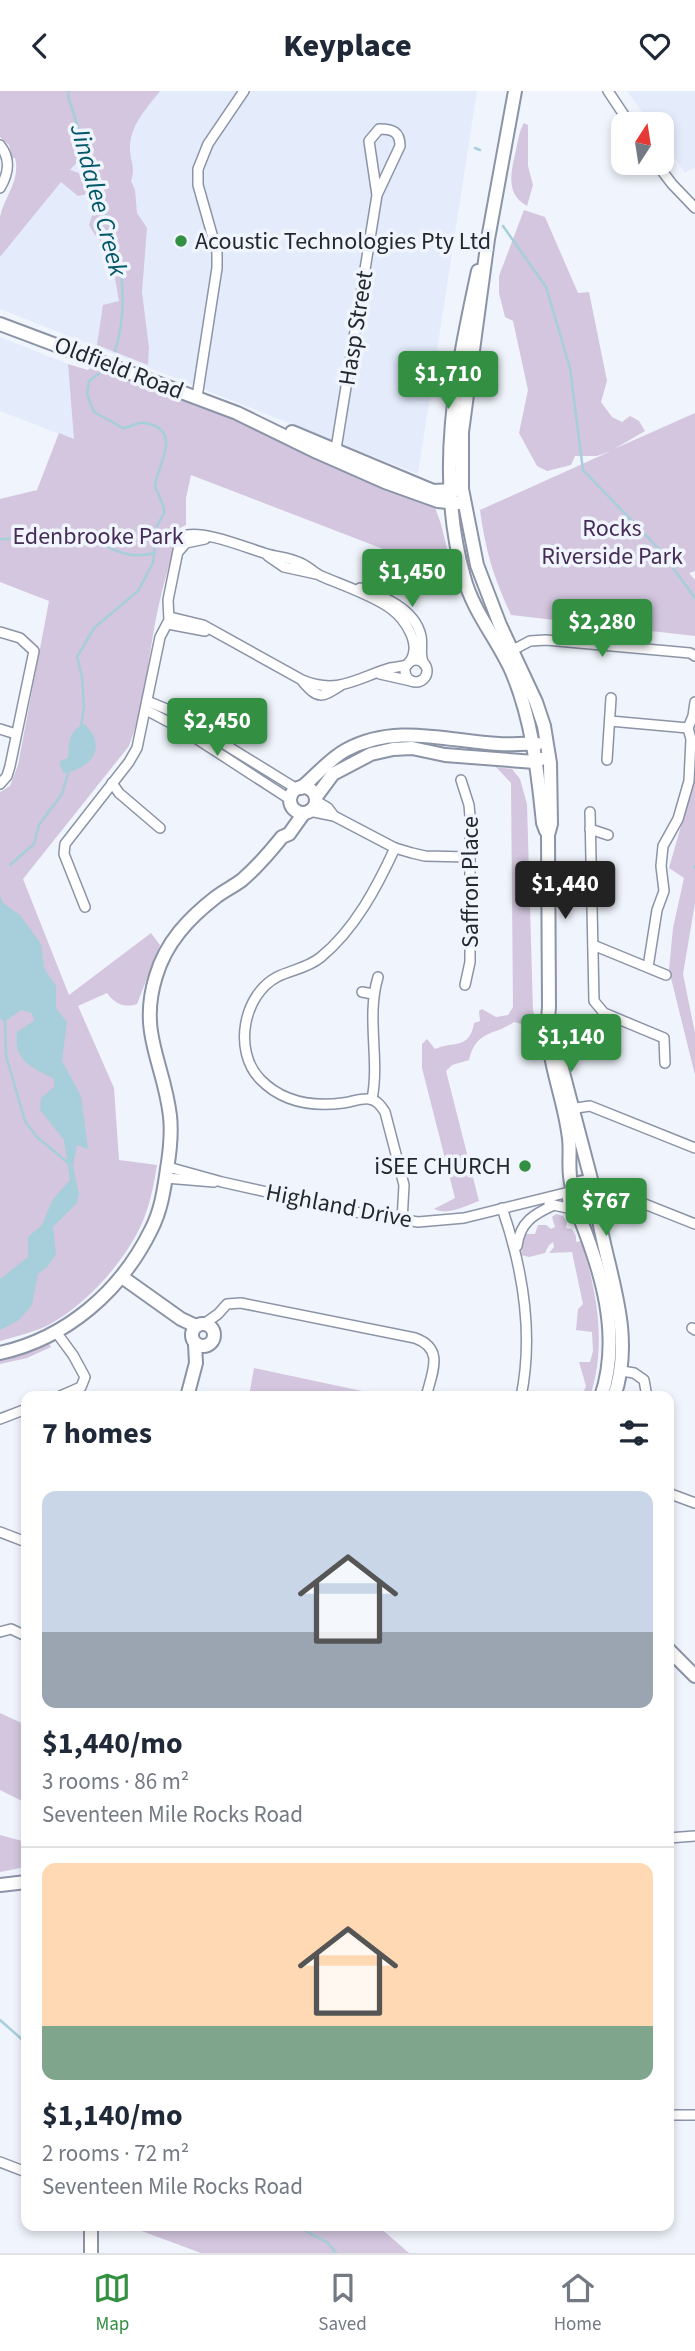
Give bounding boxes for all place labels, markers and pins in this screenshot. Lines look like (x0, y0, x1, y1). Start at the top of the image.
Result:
place label: Acoustic Technologies Pty Ltd (195, 224, 491, 259)
marker: Acoustic Technologies Pty Ltd (173, 233, 189, 249)
pin: $1,710 (391, 351, 505, 411)
pin: $1,450 (355, 549, 469, 609)
pin: $2,280 (545, 599, 659, 659)
pin: $2,450 (160, 699, 274, 758)
pin: $1,440 (508, 861, 622, 921)
pin: $1,140 (514, 1014, 628, 1074)
place label: iSEE CHURCH (374, 1149, 511, 1184)
marker: iSEE CHURCH (517, 1158, 533, 1174)
pin: $767 (565, 1179, 647, 1238)

